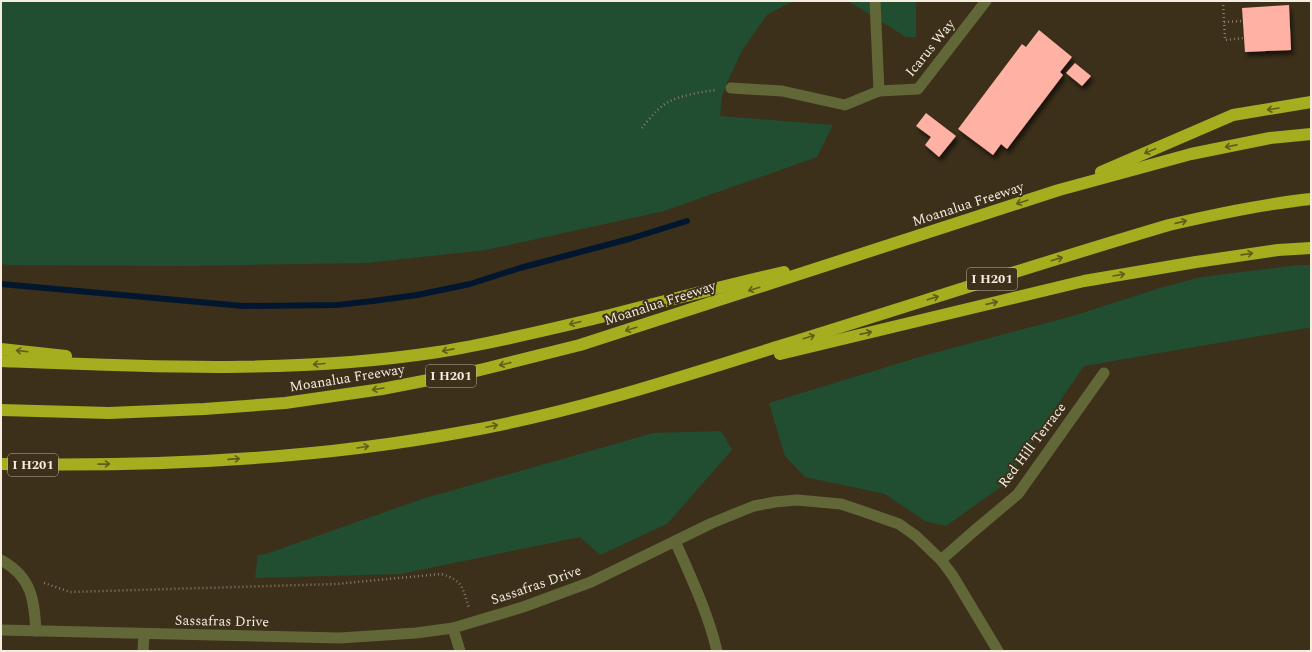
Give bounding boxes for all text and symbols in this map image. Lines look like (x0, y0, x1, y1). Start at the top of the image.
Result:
street label: Icarus Way (900, 14, 961, 81)
one-way arrow (1266, 105, 1279, 113)
one-way arrow (1225, 142, 1238, 150)
one-way arrow (1145, 147, 1157, 155)
street label: Moanalua Freeway (909, 176, 1028, 232)
one-way arrow (1015, 199, 1028, 206)
one-way arrow (1175, 217, 1188, 225)
one-way arrow (1241, 250, 1254, 258)
one-way arrow (1050, 255, 1063, 262)
road number: I H201 (967, 268, 1017, 290)
one-way arrow (1112, 271, 1125, 279)
street label: Moanalua Freeway (601, 275, 720, 331)
one-way arrow (748, 286, 761, 293)
one-way arrow (926, 294, 939, 301)
one-way arrow (985, 299, 998, 306)
one-way arrow (569, 320, 582, 327)
one-way arrow (625, 325, 637, 333)
one-way arrow (859, 329, 872, 337)
one-way arrow (802, 333, 815, 340)
one-way arrow (442, 346, 455, 354)
one-way arrow (16, 347, 29, 355)
street label: Moanalua Freeway (288, 358, 407, 397)
one-way arrow (313, 360, 326, 367)
one-way arrow (499, 360, 512, 368)
road number: I H201 (426, 365, 476, 387)
one-way arrow (372, 385, 385, 393)
street label: Red Hill Terrace (993, 398, 1071, 492)
one-way arrow (485, 422, 498, 430)
one-way arrow (356, 443, 369, 451)
road number: I H201 (8, 454, 58, 476)
one-way arrow (227, 455, 240, 462)
one-way arrow (97, 461, 110, 468)
street label: Sassafras Drive (488, 560, 584, 610)
street label: Sassafras Drive (175, 610, 270, 632)

